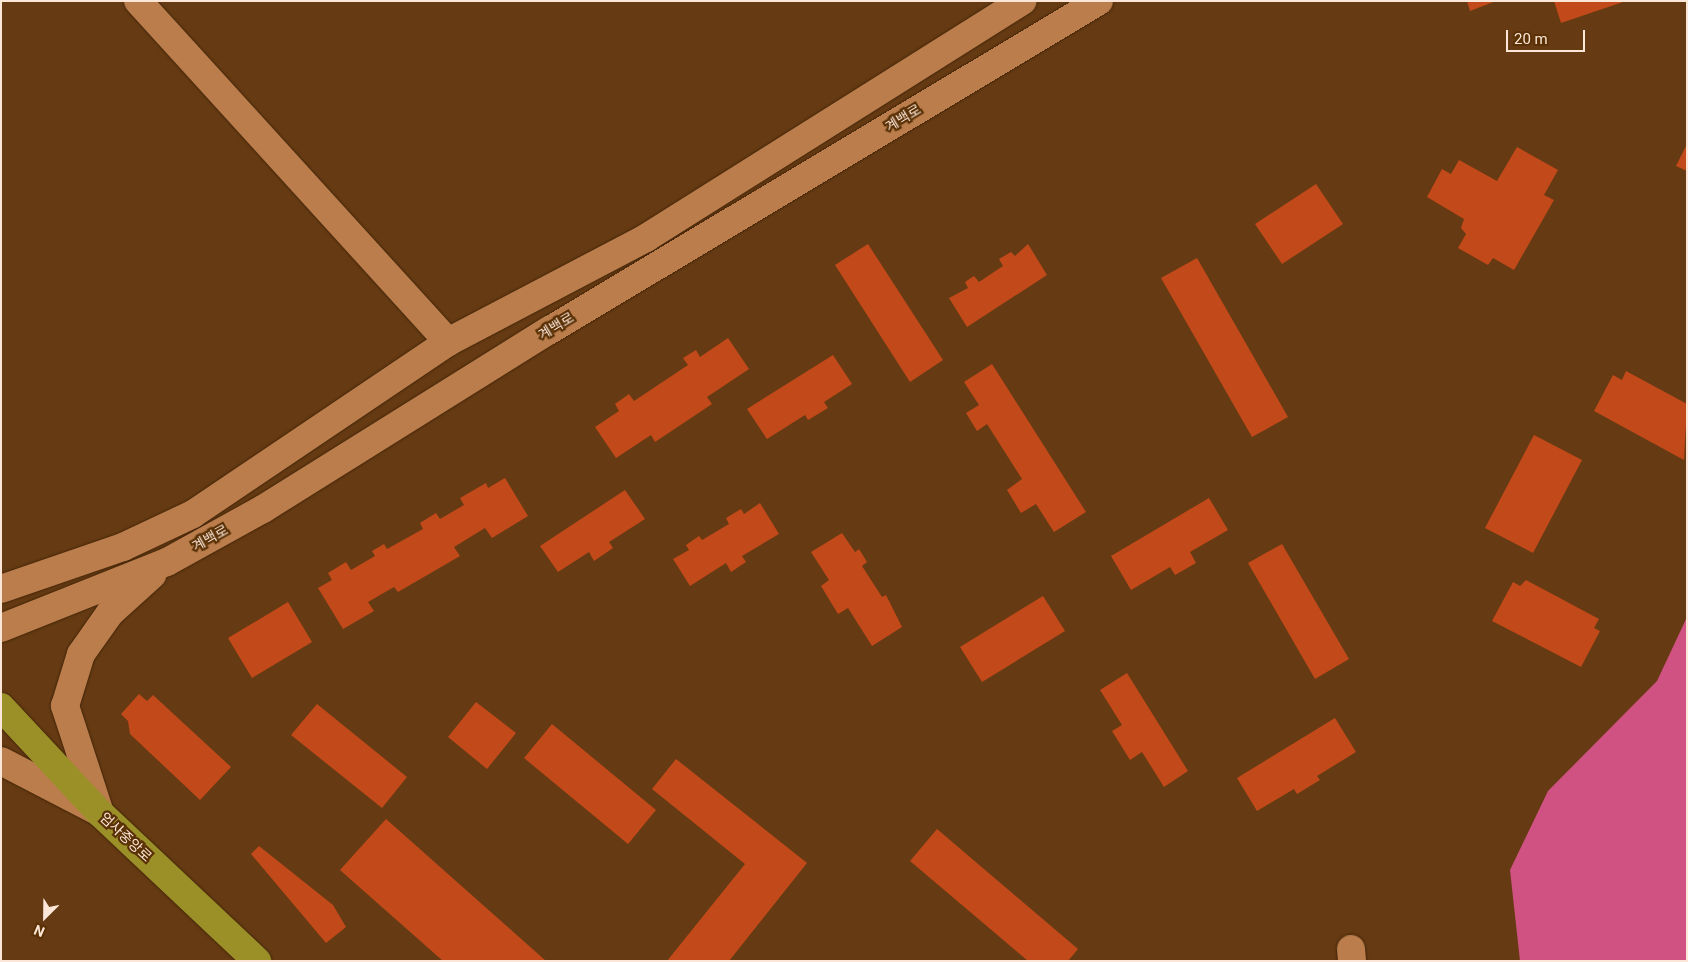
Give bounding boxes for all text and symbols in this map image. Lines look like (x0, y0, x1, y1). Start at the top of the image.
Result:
scale bar (1508, 20, 1587, 52)
text: 20 m (1514, 30, 1548, 48)
street label: 계백로 (882, 101, 924, 135)
street label: 계백로 (535, 309, 577, 343)
street label: 계백로 (189, 521, 231, 555)
street label: 엄사중앙로 (97, 809, 155, 865)
north arrow (20, 892, 70, 942)
text: N (31, 922, 47, 940)

